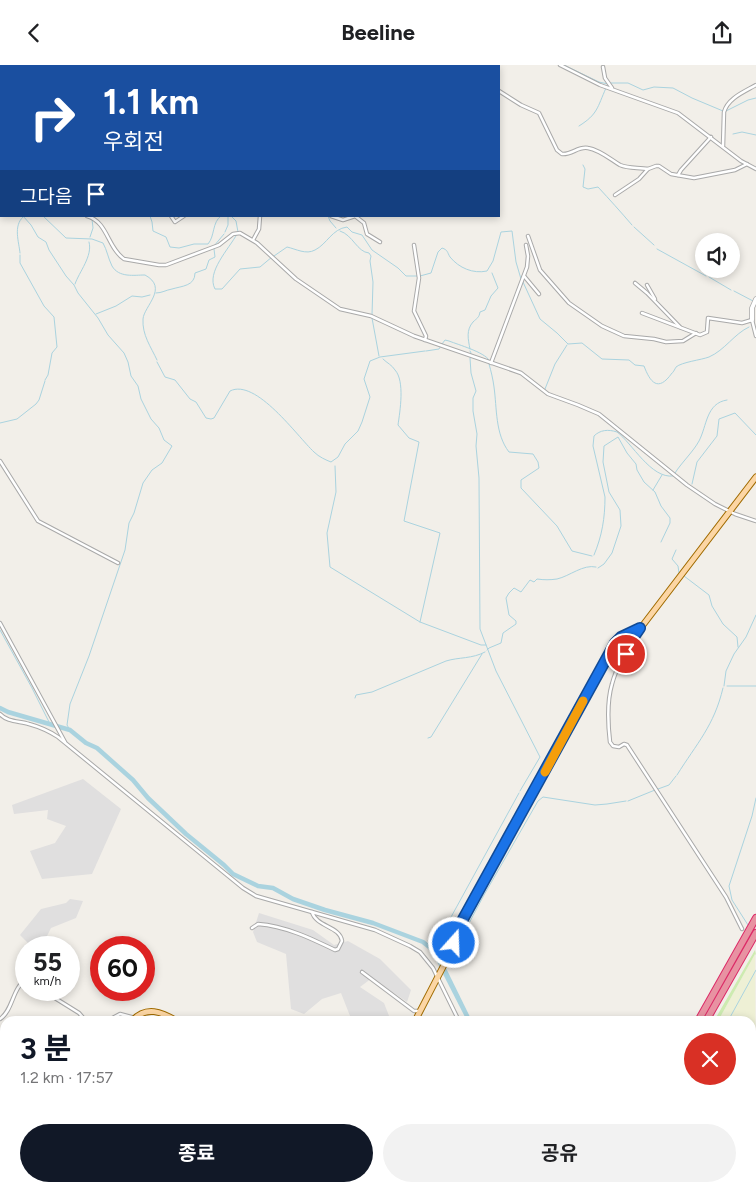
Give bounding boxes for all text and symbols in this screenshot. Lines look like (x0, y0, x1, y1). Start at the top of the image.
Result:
icon: back (20, 19, 48, 47)
text: Beeline (341, 19, 415, 46)
icon: share (708, 19, 736, 47)
text: 1.1 km (103, 81, 199, 123)
icon: right (20, 85, 85, 150)
text: 우회전 (103, 128, 164, 155)
icon: arrive (82, 180, 110, 208)
text: 그다음 (20, 185, 72, 208)
map controls (695, 233, 740, 278)
button: sound (695, 233, 740, 278)
pin (605, 633, 647, 675)
icon: arrive (612, 640, 640, 668)
position arrow (427, 916, 479, 968)
speed limit sign: 60 (90, 936, 155, 1001)
text: 55 (33, 947, 62, 977)
text: km/h (34, 974, 61, 988)
text: 3 분 (20, 1030, 71, 1067)
button: close (684, 1033, 736, 1085)
text: 1.2 km · 17:57 (20, 1068, 113, 1087)
button: 종료 (20, 1124, 373, 1182)
button: 공유 (383, 1124, 736, 1182)

